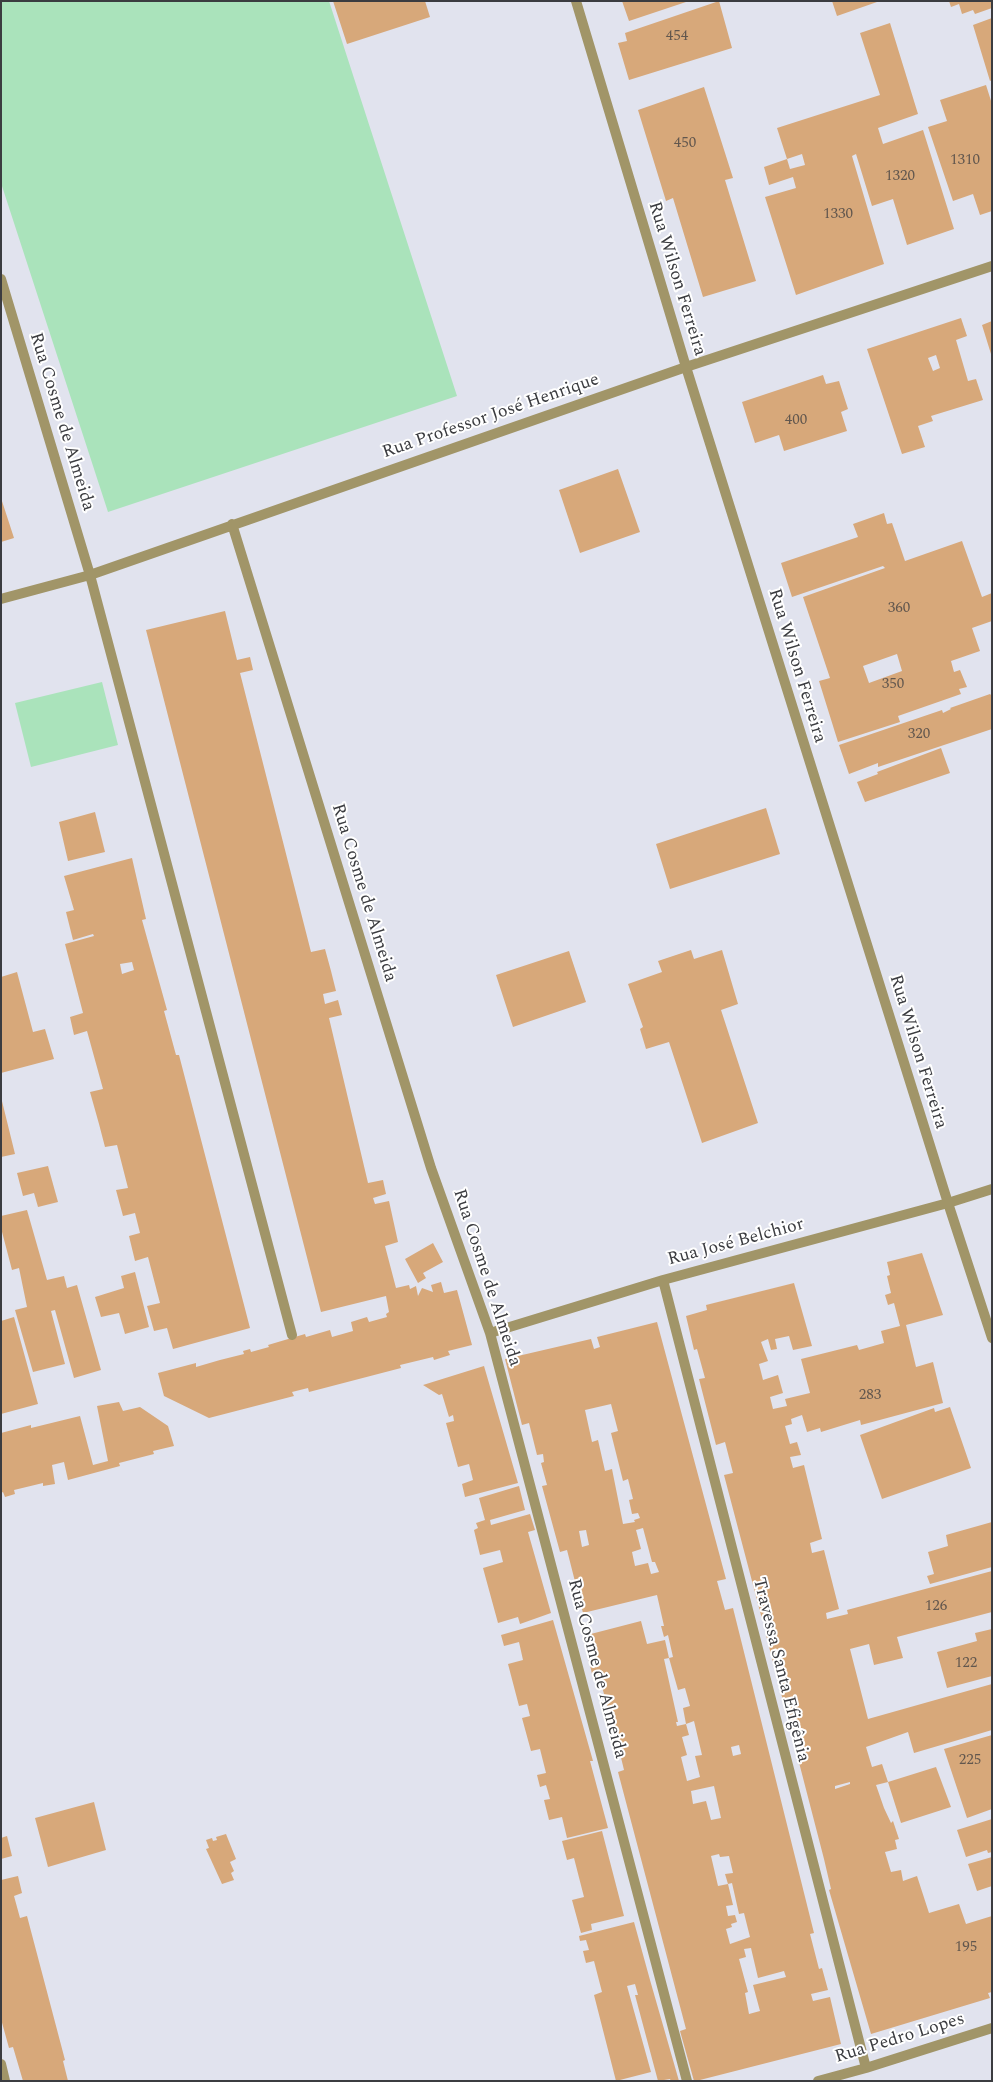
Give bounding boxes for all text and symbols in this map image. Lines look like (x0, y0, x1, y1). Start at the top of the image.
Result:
house number: 454 (666, 28, 688, 46)
house number: 450 (674, 135, 696, 153)
house number: 1310 (950, 152, 980, 170)
house number: 1320 (885, 168, 915, 186)
street label: Rua Wilson Ferreira (642, 199, 710, 359)
house number: 1330 (823, 206, 853, 224)
street label: Rua Cosme de Almeida (24, 330, 98, 514)
street label: Rua Professor José Henrique (380, 370, 602, 464)
house number: 400 (785, 412, 807, 430)
street label: Rua Wilson Ferreira (762, 586, 830, 746)
house number: 360 (888, 600, 910, 618)
house number: 350 (882, 676, 904, 694)
house number: 320 (908, 726, 930, 744)
street label: Rua Cosme de Almeida (326, 801, 400, 985)
street label: Rua Wilson Ferreira (883, 972, 951, 1132)
street label: Rua Cosme de Almeida (447, 1187, 525, 1369)
street label: Rua José Belchior (665, 1214, 807, 1272)
house number: 283 (859, 1387, 881, 1405)
street label: Travessa Santa Efigênia (747, 1576, 813, 1764)
street label: Rua Cosme de Almeida (562, 1577, 630, 1761)
house number: 126 (925, 1598, 947, 1616)
house number: 122 (955, 1655, 977, 1673)
house number: 225 (959, 1752, 981, 1770)
house number: 195 (955, 1939, 977, 1957)
street label: Rua Pedro Lopes (833, 2009, 967, 2069)

